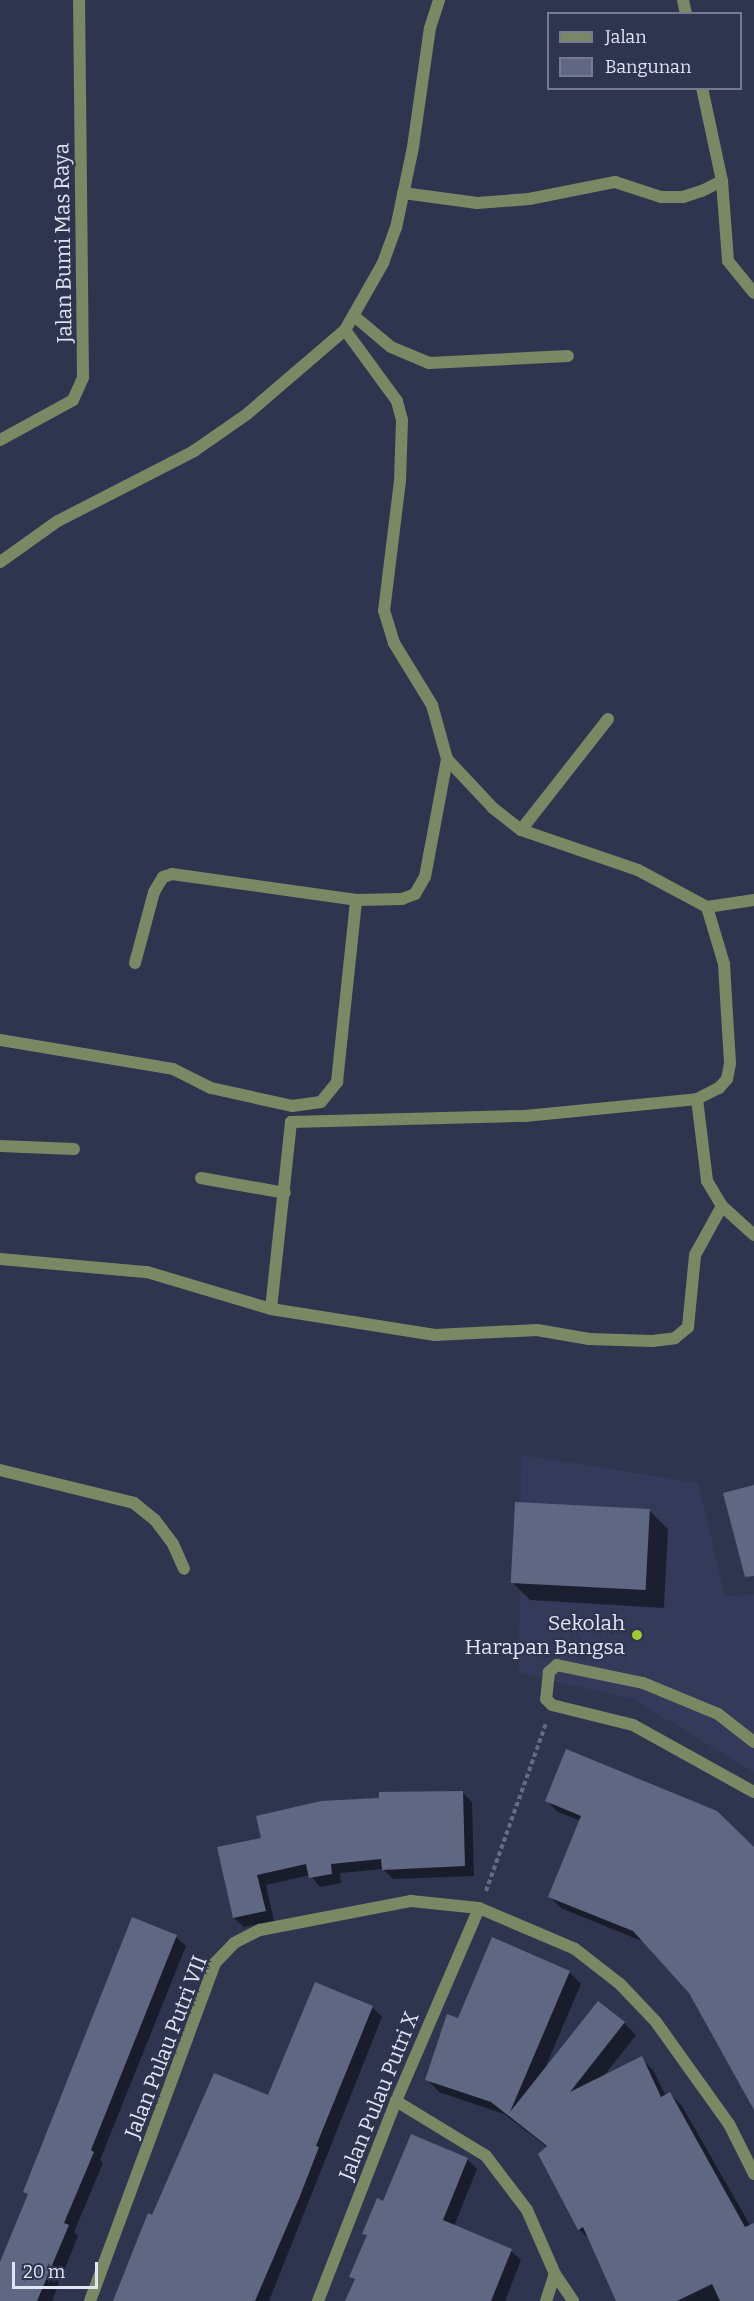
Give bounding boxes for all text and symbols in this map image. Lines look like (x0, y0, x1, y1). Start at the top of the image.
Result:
legend (547, 12, 742, 90)
text: Jalan (605, 26, 647, 48)
text: Bangunan (605, 56, 691, 78)
street label: Jalan Bumi Mas Raya (49, 143, 77, 343)
place label: Sekolah Harapan Bangsa (465, 1610, 625, 1660)
marker: Sekolah Harapan Bangsa (630, 1628, 644, 1642)
street label: Jalan Pulau Putri VII (120, 1952, 212, 2142)
street label: Jalan Pulau Putri X (334, 2008, 424, 2184)
scale bar (15, 2250, 100, 2288)
text: 20 m (23, 2261, 65, 2283)

